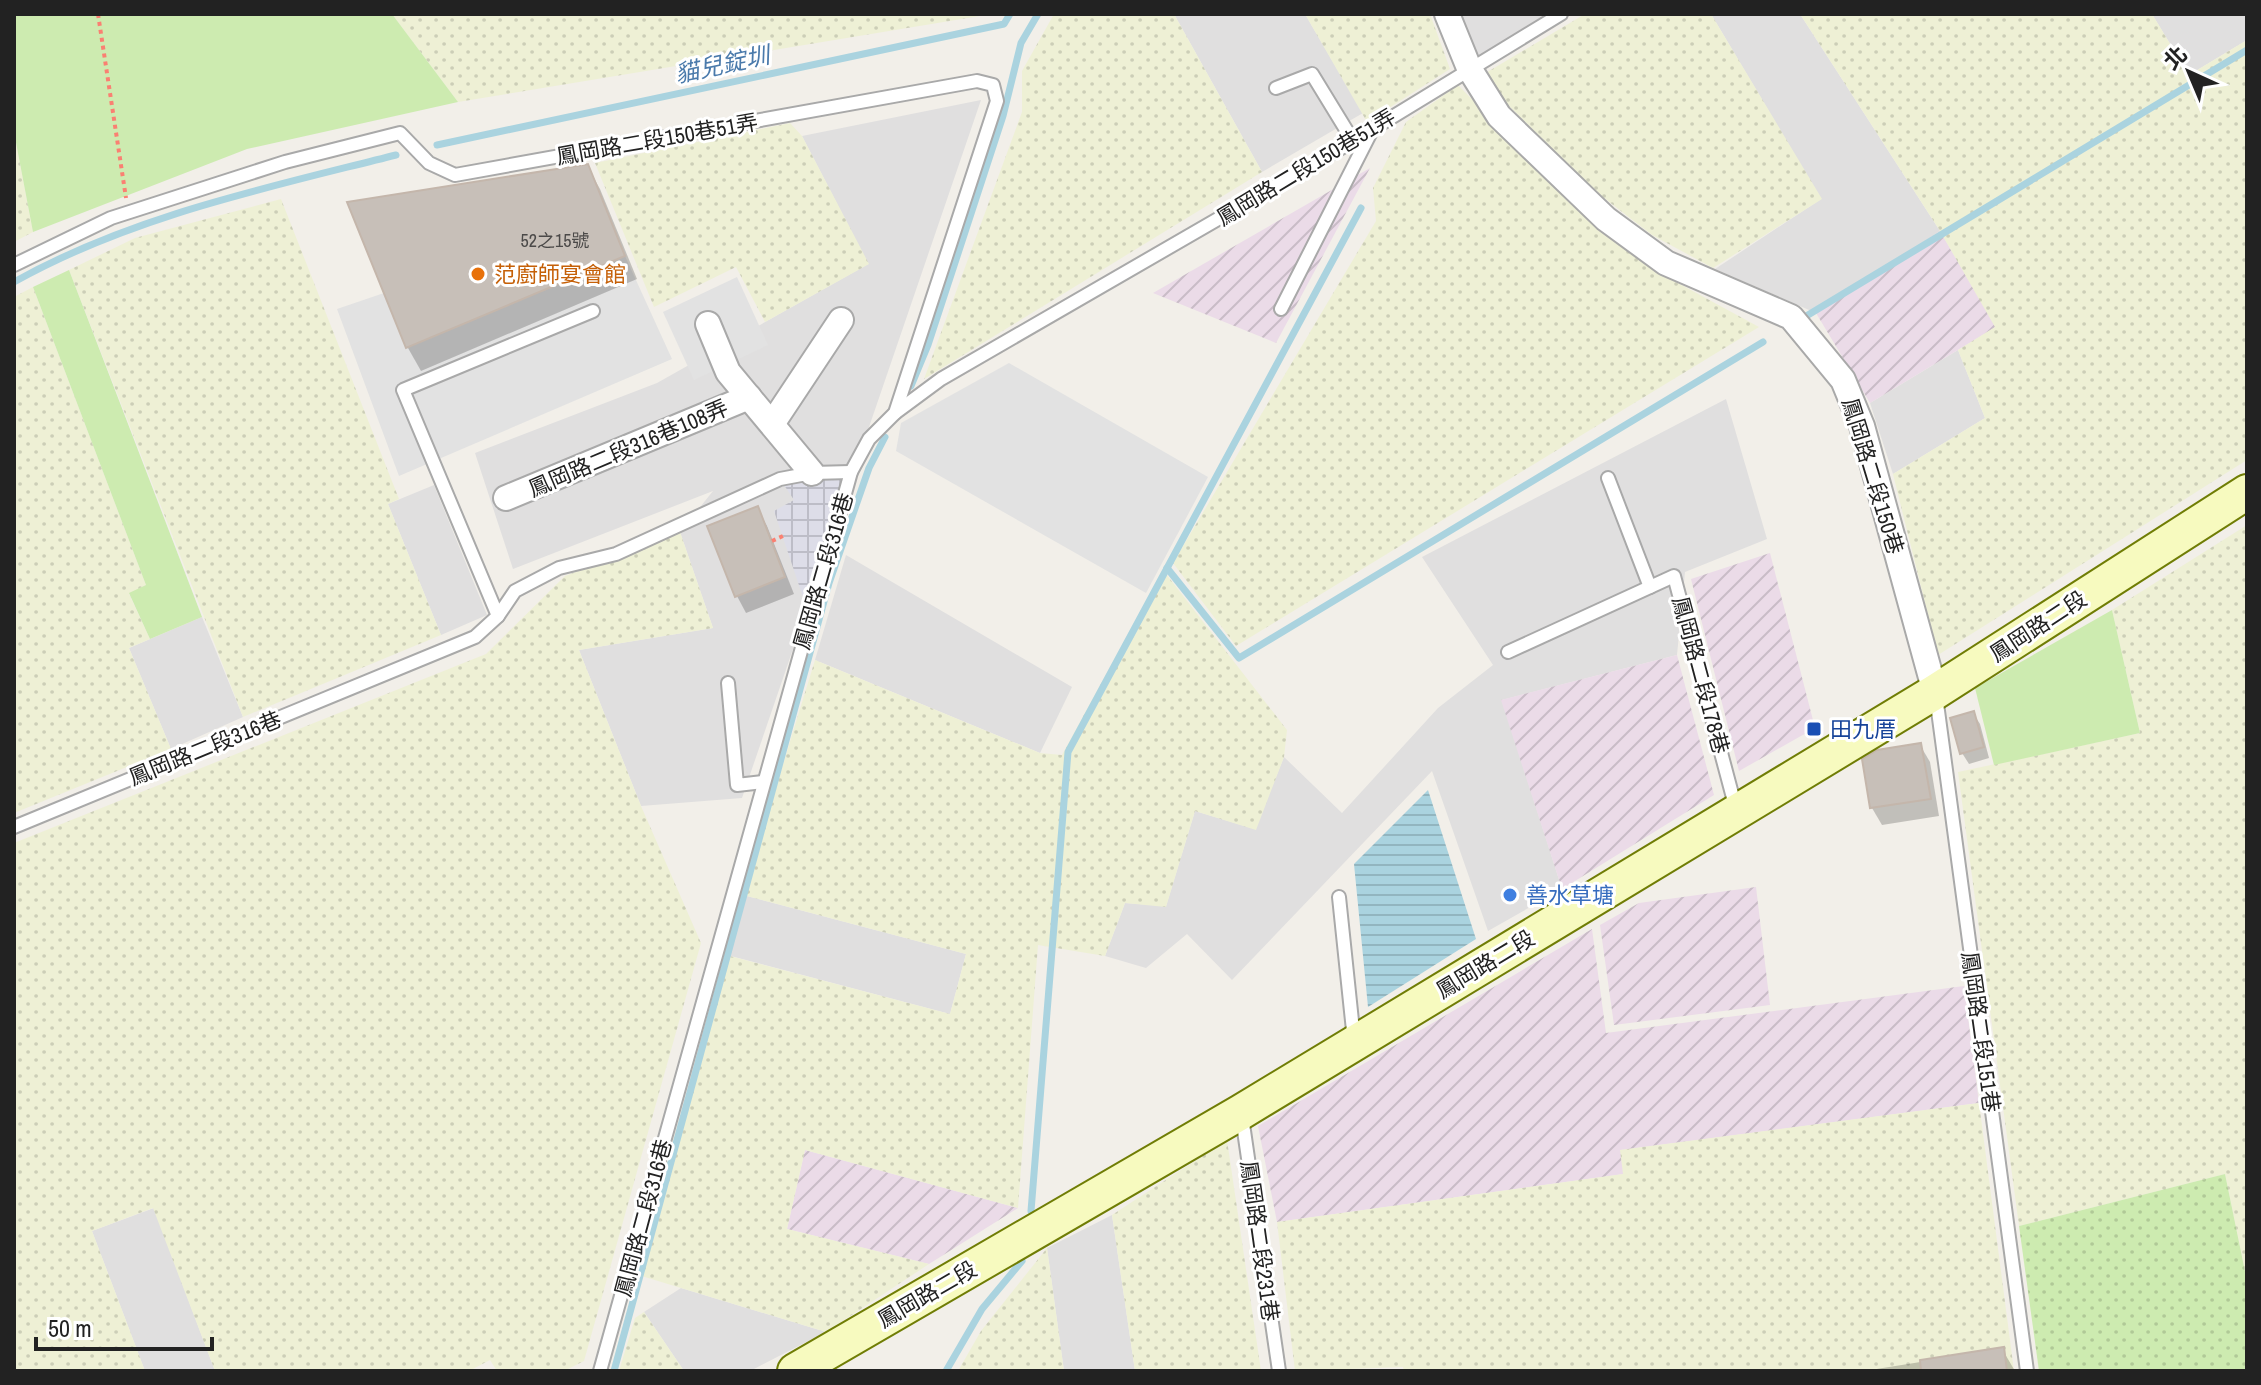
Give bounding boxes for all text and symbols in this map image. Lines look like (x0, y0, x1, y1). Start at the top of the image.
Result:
north arrow (2149, 32, 2229, 112)
water label: 貓兒錠圳 (672, 38, 775, 90)
text: 北 (2157, 39, 2193, 76)
street label: 鳳岡路二段150巷51弄 (1211, 102, 1401, 232)
street label: 鳳岡路二段150巷51弄 (554, 107, 760, 171)
house number: 52之15號 (521, 228, 589, 253)
place label: 范廚師宴會館 (494, 259, 626, 289)
marker: 范廚師宴會館 (469, 265, 487, 283)
street label: 鳳岡路二段316巷108弄 (524, 392, 732, 504)
street label: 鳳岡路二段150巷 (1835, 394, 1911, 558)
street label: 鳳岡路二段316巷 (786, 489, 860, 653)
street label: 鳳岡路二段 (1984, 583, 2092, 669)
street label: 鳳岡路二段178巷 (1666, 593, 1736, 757)
street label: 鳳岡路二段316巷 (124, 704, 286, 792)
place label: 田九厝 (1830, 714, 1896, 744)
marker: 田九厝 (1805, 720, 1823, 738)
place label: 善水草塘 (1526, 880, 1614, 910)
marker: 善水草塘 (1501, 886, 1519, 904)
street label: 鳳岡路二段 (1430, 923, 1540, 1005)
street label: 鳳岡路二段151巷 (1955, 950, 2007, 1114)
street label: 鳳岡路二段316巷 (608, 1136, 678, 1300)
street label: 鳳岡路二段231巷 (1234, 1159, 1286, 1323)
street label: 鳳岡路二段 (872, 1254, 982, 1334)
scale bar (36, 1301, 212, 1351)
text: 50 m (48, 1312, 92, 1344)

